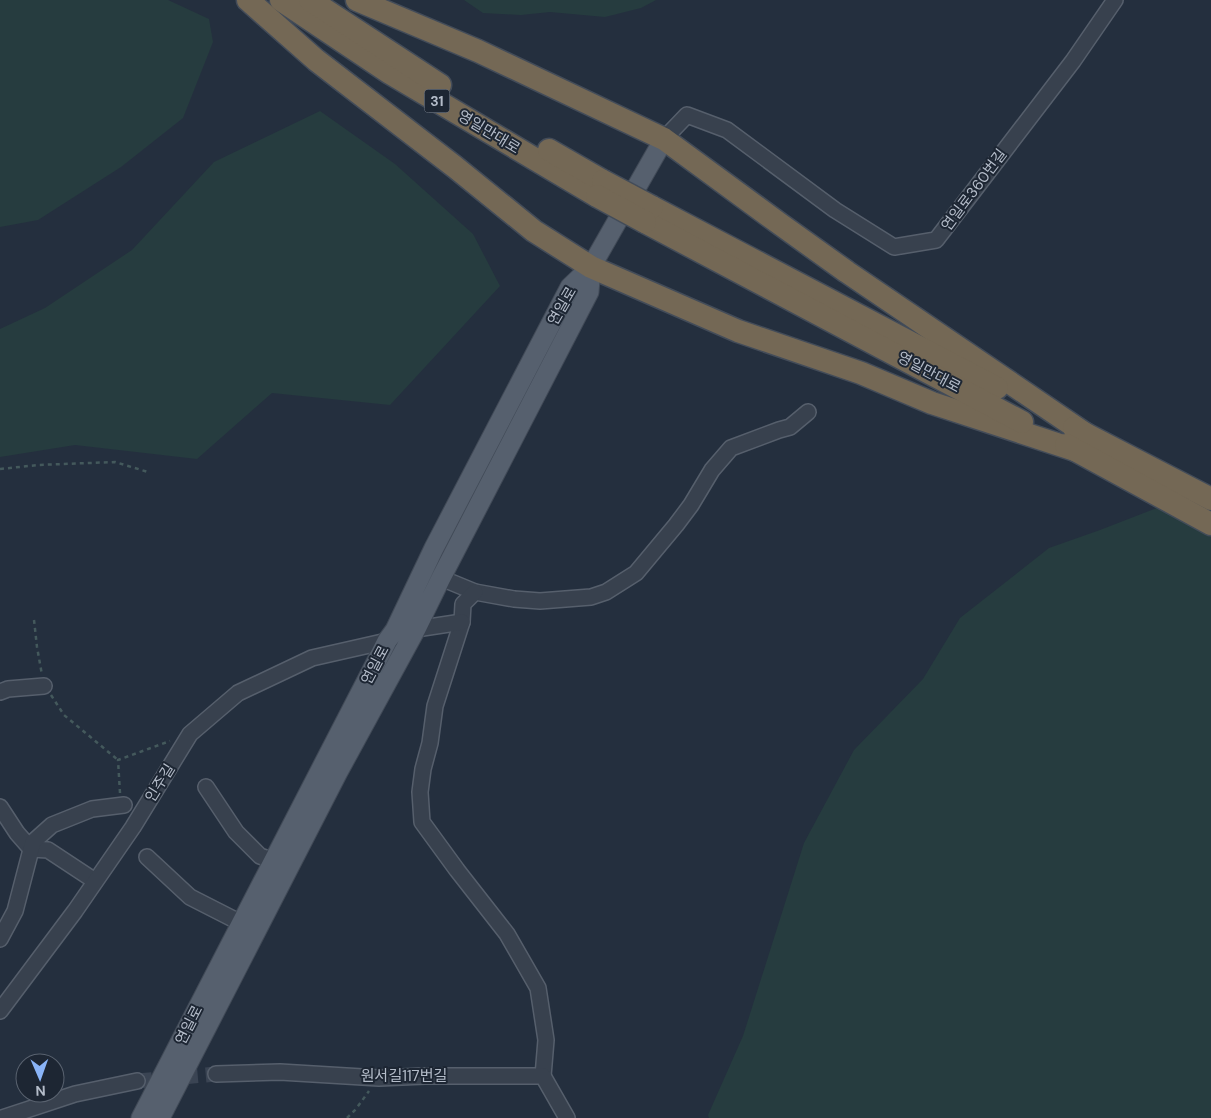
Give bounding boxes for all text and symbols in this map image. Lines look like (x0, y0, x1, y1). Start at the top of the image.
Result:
road number: 31 (424, 90, 450, 112)
street label: 영일만대로 (454, 106, 524, 158)
street label: 연일로360번길 (937, 145, 1011, 235)
street label: 연일로 (543, 283, 581, 329)
street label: 영일만대로 (894, 347, 964, 397)
street label: 연일로 (356, 642, 394, 688)
street label: 인주길 (141, 760, 179, 806)
street label: 연일로 (171, 1002, 207, 1048)
north arrow (15, 1053, 65, 1103)
street label: 원서길117번길 (361, 1066, 447, 1086)
text: N (35, 1082, 46, 1100)

